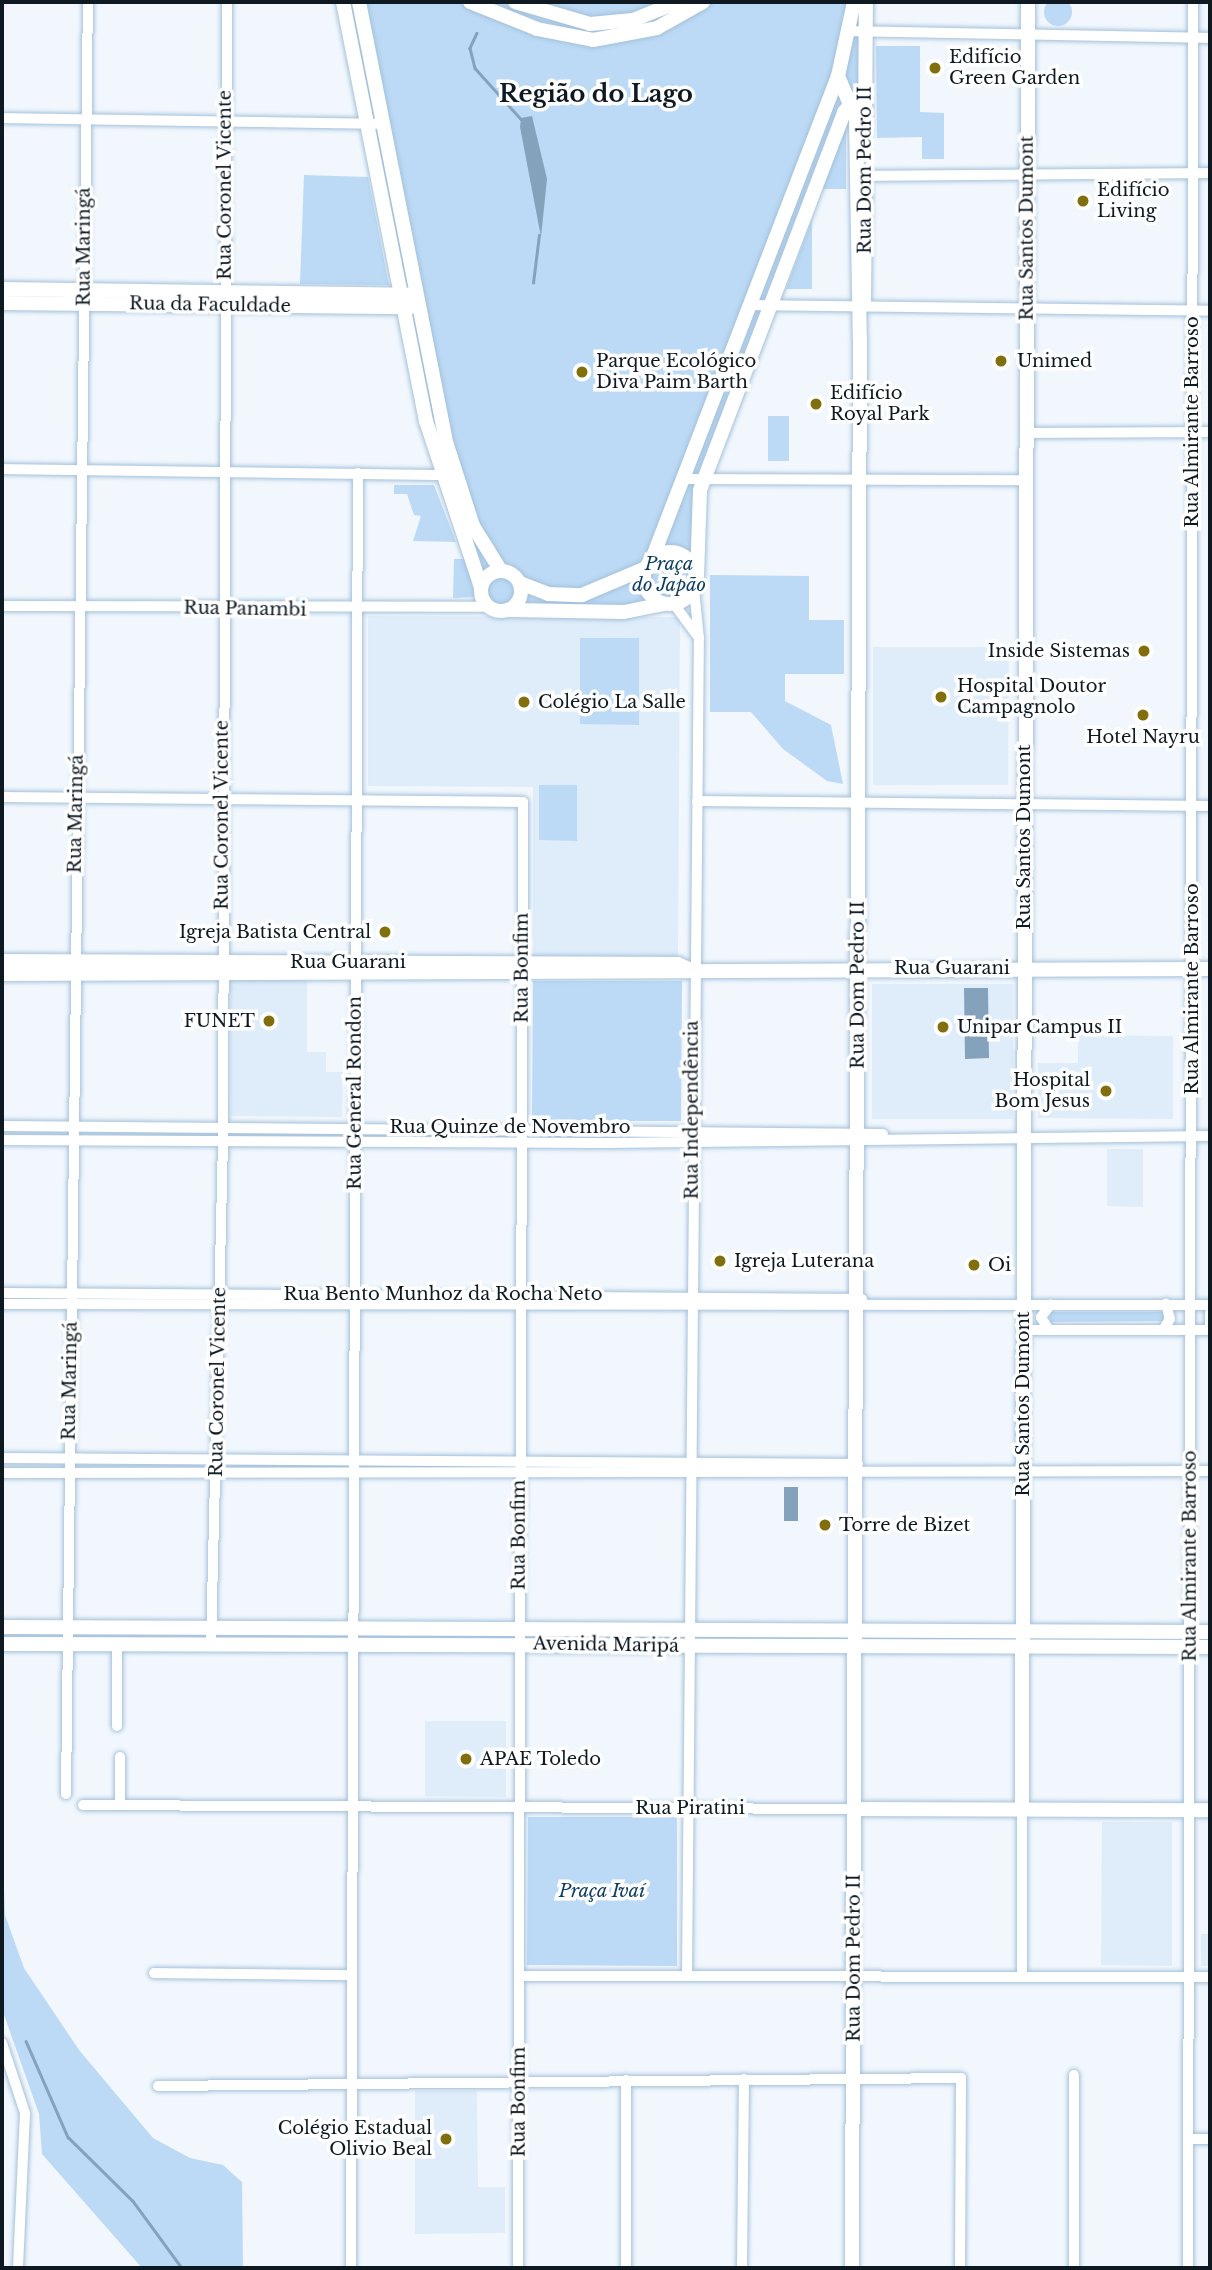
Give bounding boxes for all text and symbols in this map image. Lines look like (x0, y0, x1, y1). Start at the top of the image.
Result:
place label: Edifício Green Garden (949, 47, 1080, 90)
marker: Edifício Green Garden (927, 60, 943, 76)
district label: Região do Lago (499, 80, 693, 108)
street label: Rua Dom Pedro II (854, 86, 876, 254)
street label: Rua Coronel Vicente (214, 89, 236, 281)
street label: Rua Santos Dumont (1016, 135, 1038, 321)
place label: Edifício Living (1097, 180, 1169, 222)
street label: Rua Maringá (73, 188, 95, 306)
marker: Edifício Living (1075, 193, 1091, 209)
street label: Rua da Faculdade (129, 293, 291, 317)
street label: Rua Almirante Barroso (1181, 316, 1203, 528)
place label: Unimed (1017, 350, 1092, 372)
place label: Parque Ecológico Diva Paim Barth (596, 351, 756, 394)
marker: Unimed (991, 351, 1011, 371)
marker: Parque Ecológico Diva Paim Barth (574, 364, 590, 380)
place label: Edifício Royal Park (830, 383, 930, 426)
marker: Edifício Royal Park (808, 396, 824, 412)
park label: Praça do Japão (632, 554, 706, 596)
street label: Rua Panambi (183, 597, 307, 621)
place label: Inside Sistemas (988, 640, 1130, 662)
marker: Inside Sistemas (1136, 643, 1152, 659)
place label: Hospital Doutor Campagnolo (957, 676, 1106, 718)
marker: Hospital Doutor Campagnolo (931, 687, 951, 707)
place label: Colégio La Salle (538, 691, 686, 713)
marker: Colégio La Salle (516, 694, 532, 710)
marker: Hotel Nayru (1135, 707, 1151, 723)
street label: Rua Coronel Vicente (211, 719, 233, 911)
place label: Hotel Nayru (1086, 726, 1200, 748)
street label: Rua Santos Dumont (1013, 744, 1035, 930)
street label: Rua Maringá (64, 754, 88, 874)
street label: Rua Almirante Barroso (1181, 883, 1203, 1095)
street label: Rua Dom Pedro II (847, 901, 869, 1069)
street label: Rua Bonfim (511, 913, 533, 1023)
place label: Igreja Batista Central (179, 921, 371, 943)
marker: Igreja Batista Central (377, 924, 393, 940)
street label: Rua Guarani (290, 951, 406, 973)
street label: Rua Guarani (894, 957, 1010, 979)
street label: Rua General Rondon (344, 996, 366, 1190)
place label: FUNET (184, 1010, 255, 1032)
marker: FUNET (261, 1013, 277, 1029)
place label: Unipar Campus II (957, 1016, 1123, 1038)
marker: Unipar Campus II (935, 1019, 951, 1035)
street label: Rua Independência (681, 1020, 703, 1200)
place label: Hospital Bom Jesus (995, 1070, 1090, 1112)
marker: Hospital Bom Jesus (1096, 1081, 1116, 1101)
street label: Rua Quinze de Novembro (389, 1116, 631, 1138)
place label: Igreja Luterana (734, 1250, 874, 1272)
marker: Igreja Luterana (712, 1253, 728, 1269)
place label: Oi (988, 1254, 1011, 1276)
marker: Oi (966, 1257, 982, 1273)
street label: Rua Bento Munhoz da Rocha Neto (283, 1283, 603, 1305)
street label: Rua Coronel Vicente (206, 1286, 230, 1478)
street label: Rua Santos Dumont (1012, 1311, 1034, 1497)
street label: Rua Maringá (58, 1321, 82, 1441)
street label: Rua Almirante Barroso (1179, 1450, 1201, 1662)
street label: Rua Bonfim (508, 1480, 530, 1590)
place label: Torre de Bizet (839, 1514, 970, 1536)
marker: Torre de Bizet (817, 1517, 833, 1533)
street label: Avenida Maripá (533, 1633, 679, 1657)
place label: APAE Toledo (480, 1748, 602, 1770)
marker: APAE Toledo (458, 1751, 474, 1767)
street label: Rua Piratini (635, 1797, 745, 1819)
street label: Rua Dom Pedro II (843, 1874, 865, 2042)
park label: Praça Ivaí (559, 1880, 645, 1902)
street label: Rua Bonfim (508, 2047, 530, 2157)
place label: Colégio Estadual Olivio Beal (278, 2118, 432, 2160)
marker: Colégio Estadual Olivio Beal (438, 2131, 454, 2147)

